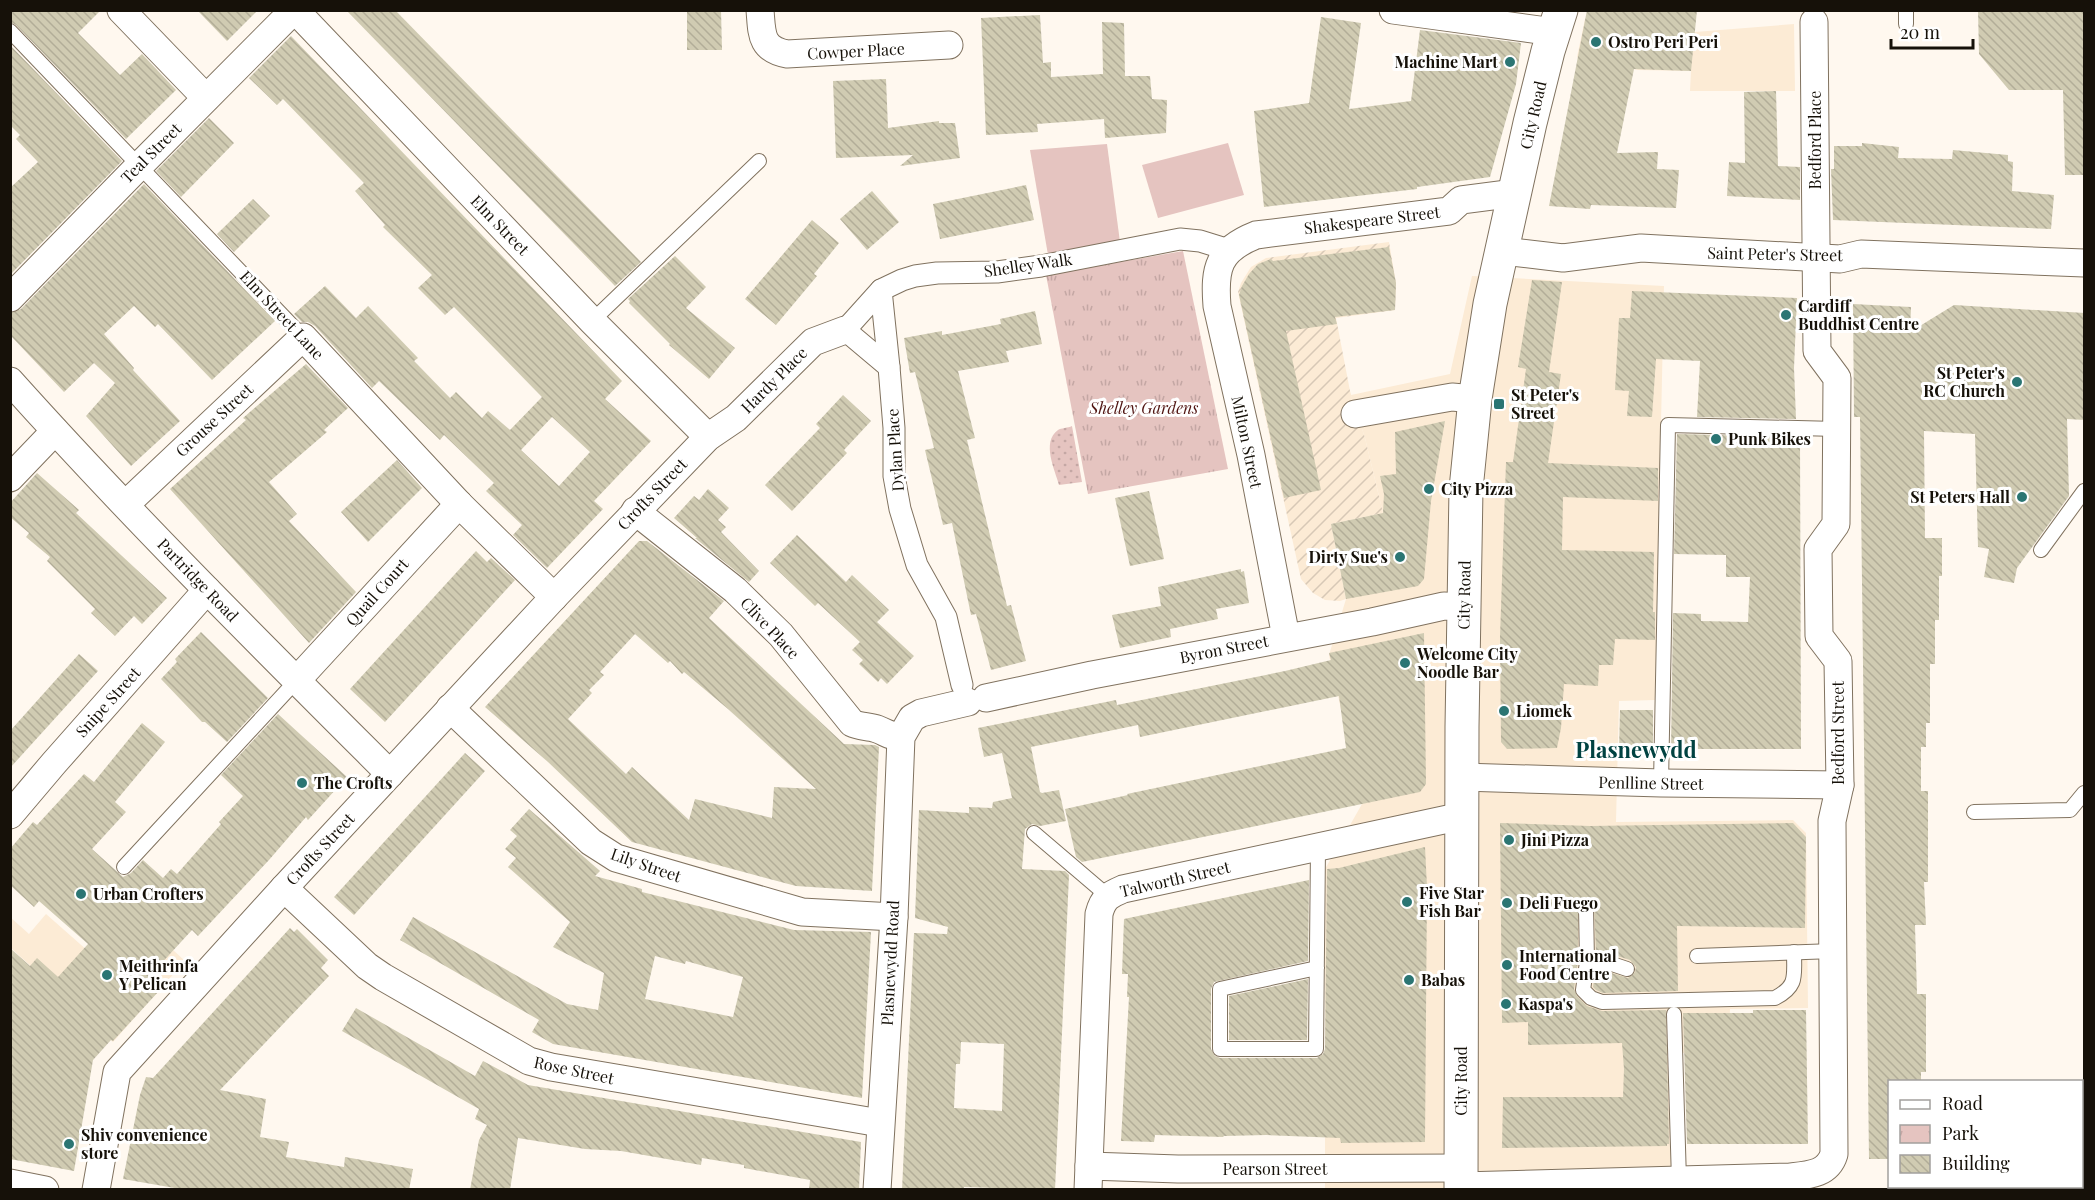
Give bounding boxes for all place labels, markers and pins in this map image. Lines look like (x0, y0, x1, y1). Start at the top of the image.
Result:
place label: Ostro Peri Peri (1608, 31, 1718, 52)
marker: Ostro Peri Peri (1589, 35, 1603, 49)
place label: Machine Mart (1395, 51, 1498, 72)
marker: Machine Mart (1503, 55, 1517, 69)
place label: Cardiff Buddhist Centre (1798, 295, 1919, 334)
marker: Cardiff Buddhist Centre (1779, 308, 1793, 322)
place label: St Peter's RC Church (1923, 362, 2005, 401)
marker: St Peter's RC Church (2010, 375, 2024, 389)
place label: St Peter's Street (1511, 384, 1579, 423)
marker: St Peter's Street (1492, 397, 1506, 411)
place label: Punk Bikes (1728, 428, 1811, 449)
marker: Punk Bikes (1709, 432, 1723, 446)
place label: City Pizza (1441, 478, 1514, 499)
marker: City Pizza (1422, 482, 1436, 496)
place label: St Peters Hall (1910, 486, 2010, 507)
marker: St Peters Hall (2015, 490, 2029, 504)
place label: Dirty Sue's (1308, 546, 1388, 567)
marker: Dirty Sue's (1393, 550, 1407, 564)
place label: Welcome City Noodle Bar (1416, 643, 1518, 682)
marker: Welcome City Noodle Bar (1398, 656, 1412, 670)
place label: Liomek (1516, 700, 1572, 721)
marker: Liomek (1497, 704, 1511, 718)
place label: The Crofts (314, 772, 392, 793)
marker: The Crofts (295, 776, 309, 790)
place label: Jini Pizza (1520, 829, 1590, 850)
marker: Jini Pizza (1502, 833, 1516, 847)
place label: Five Star Fish Bar (1419, 882, 1484, 921)
place label: Urban Crofters (93, 883, 204, 904)
marker: Urban Crofters (74, 887, 88, 901)
place label: Deli Fuego (1519, 892, 1598, 913)
marker: Five Star Fish Bar (1400, 895, 1414, 909)
marker: Deli Fuego (1500, 896, 1514, 910)
place label: International Food Centre (1519, 945, 1617, 984)
place label: Meithrinfa Y Pelican (118, 955, 199, 994)
marker: International Food Centre (1500, 958, 1514, 972)
marker: Meithrinfa Y Pelican (100, 968, 114, 982)
place label: Babas (1421, 969, 1465, 990)
marker: Babas (1402, 973, 1416, 987)
place label: Kaspa's (1518, 993, 1573, 1014)
marker: Kaspa's (1499, 997, 1513, 1011)
place label: Shiv convenience store (81, 1124, 208, 1163)
marker: Shiv convenience store (62, 1137, 76, 1151)

